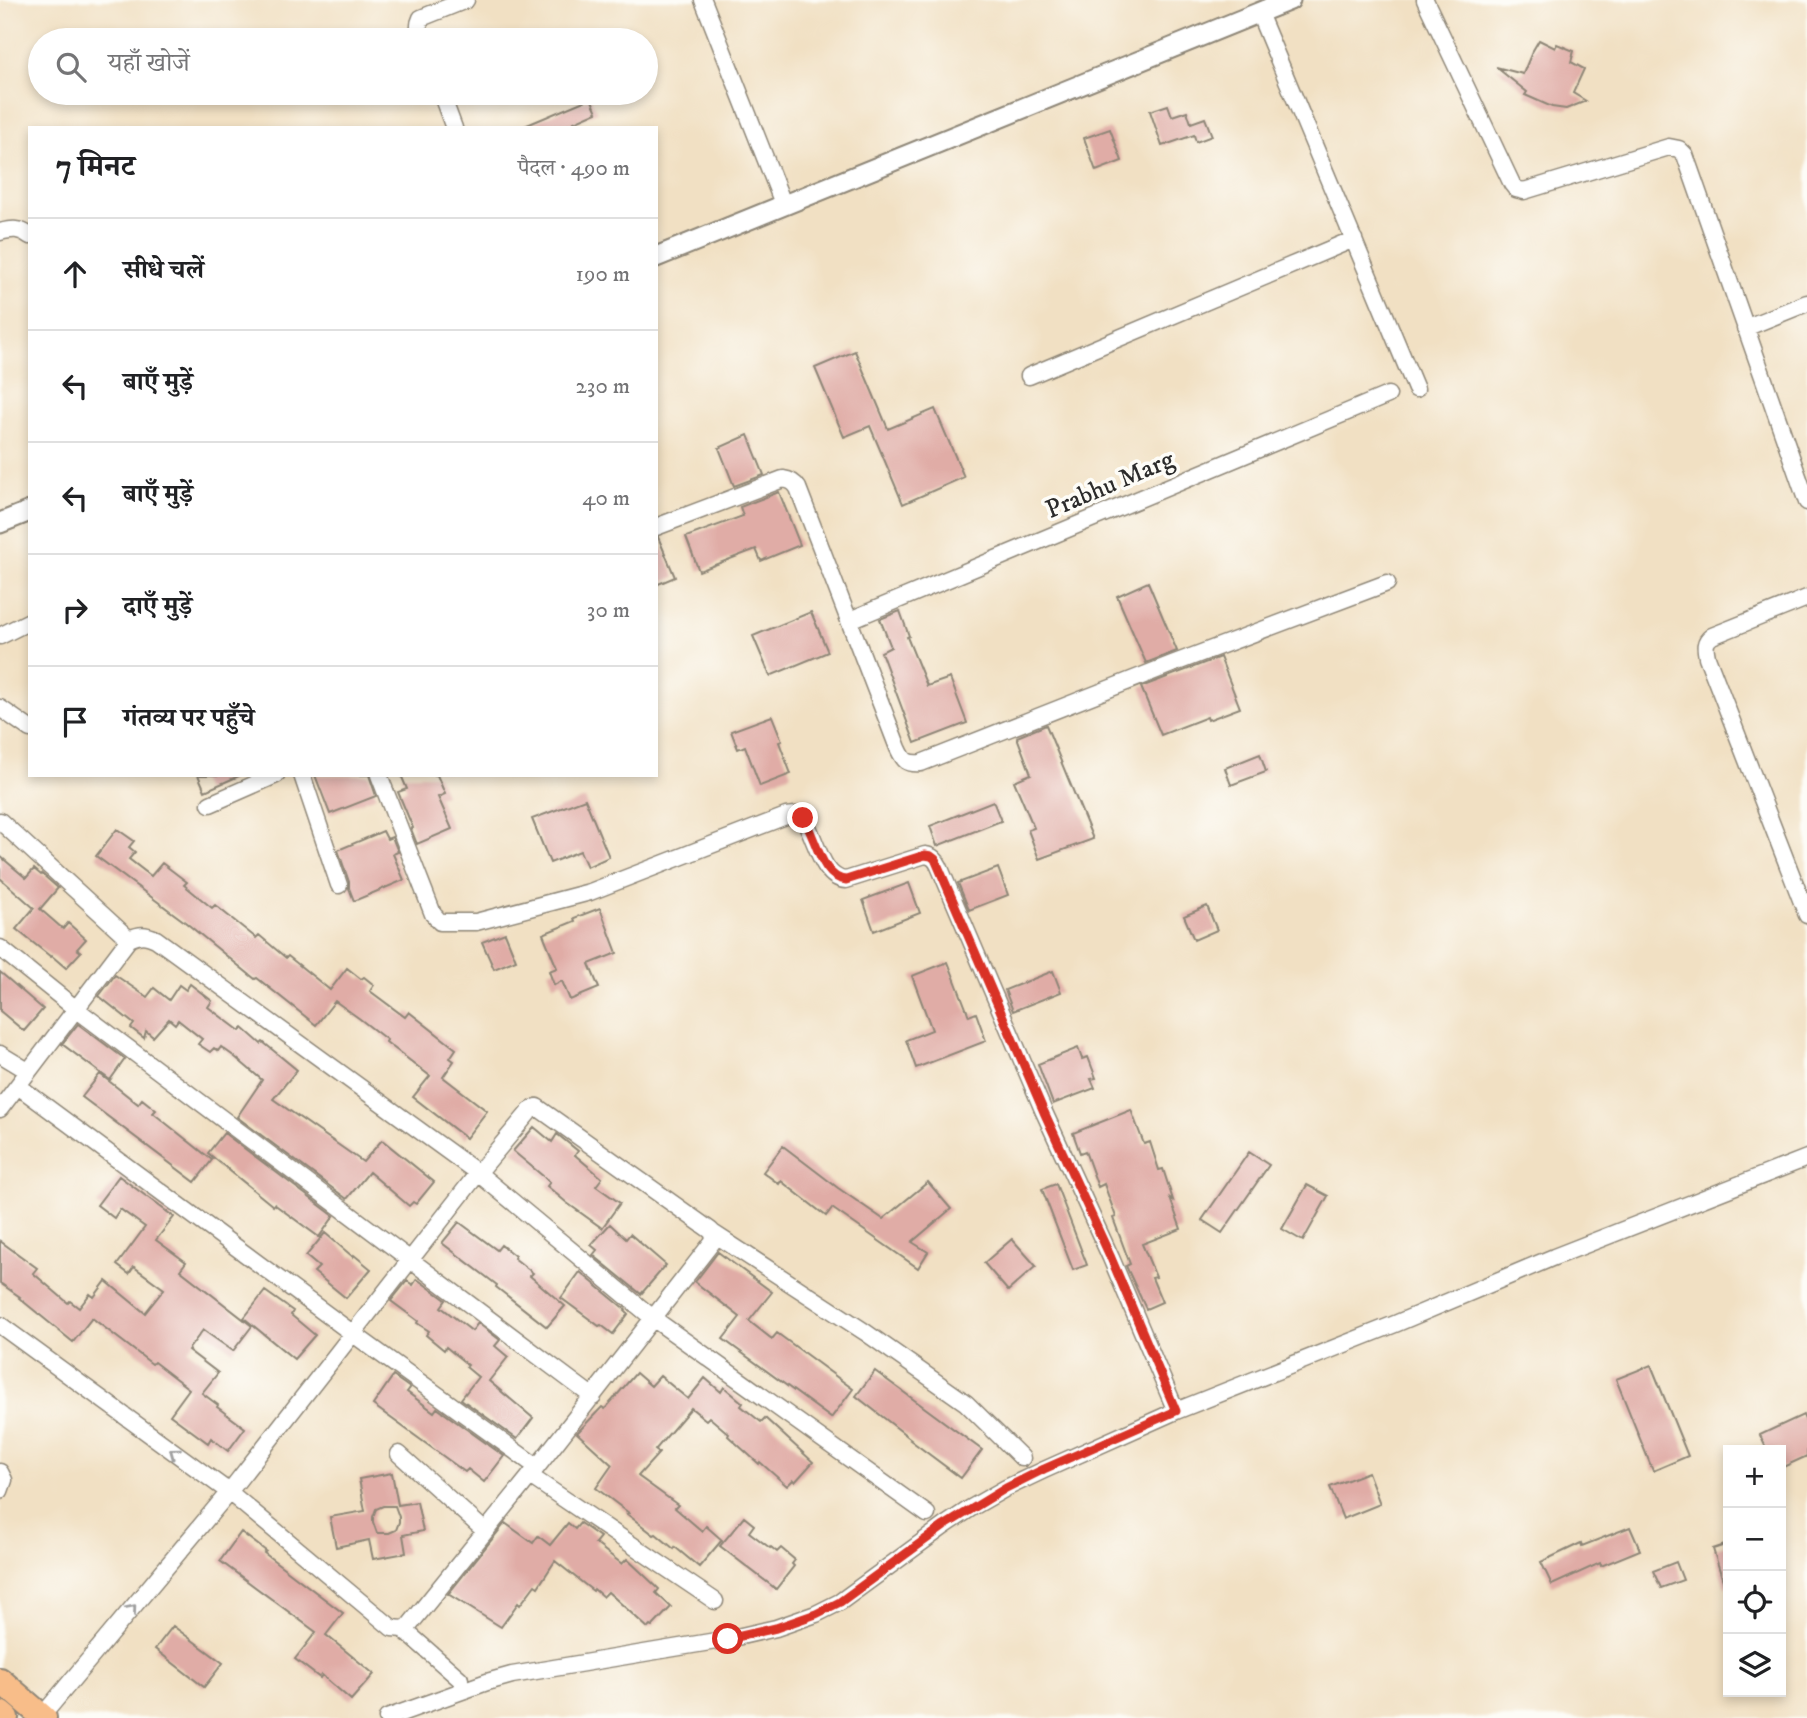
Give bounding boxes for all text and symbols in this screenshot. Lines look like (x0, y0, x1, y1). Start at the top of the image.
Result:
search box (28, 28, 658, 105)
text: यहाँ खोजें (108, 47, 190, 80)
icon: search (52, 48, 90, 86)
text: 7 मिनट (56, 149, 135, 186)
text: पैदल · 490 m (518, 154, 630, 183)
text: सीधे चलें (123, 254, 204, 287)
icon: ahead (56, 255, 94, 293)
text: 190 m (576, 260, 630, 289)
text: बाएँ मुड़ें (123, 366, 193, 399)
icon: left (56, 367, 94, 405)
text: 230 m (576, 372, 630, 401)
street label: Prabhu Marg (1041, 443, 1180, 527)
text: बाएँ मुड़ें (123, 478, 193, 511)
icon: left (56, 479, 94, 517)
text: 40 m (582, 484, 630, 513)
text: दाएँ मुड़ें (123, 590, 192, 623)
icon: right (56, 591, 94, 629)
text: 30 m (587, 596, 630, 625)
text: गंतव्य पर पहुँचे (123, 702, 254, 735)
icon: arrive (56, 703, 94, 741)
route end (787, 802, 818, 833)
map controls (1723, 1445, 1786, 1697)
button: + (1723, 1445, 1786, 1508)
one-way arrow (169, 1448, 182, 1460)
button: − (1723, 1508, 1786, 1571)
button: locate (1723, 1571, 1786, 1634)
one-way arrow (123, 1604, 136, 1617)
route start (712, 1623, 743, 1654)
button: layers (1723, 1634, 1786, 1697)

